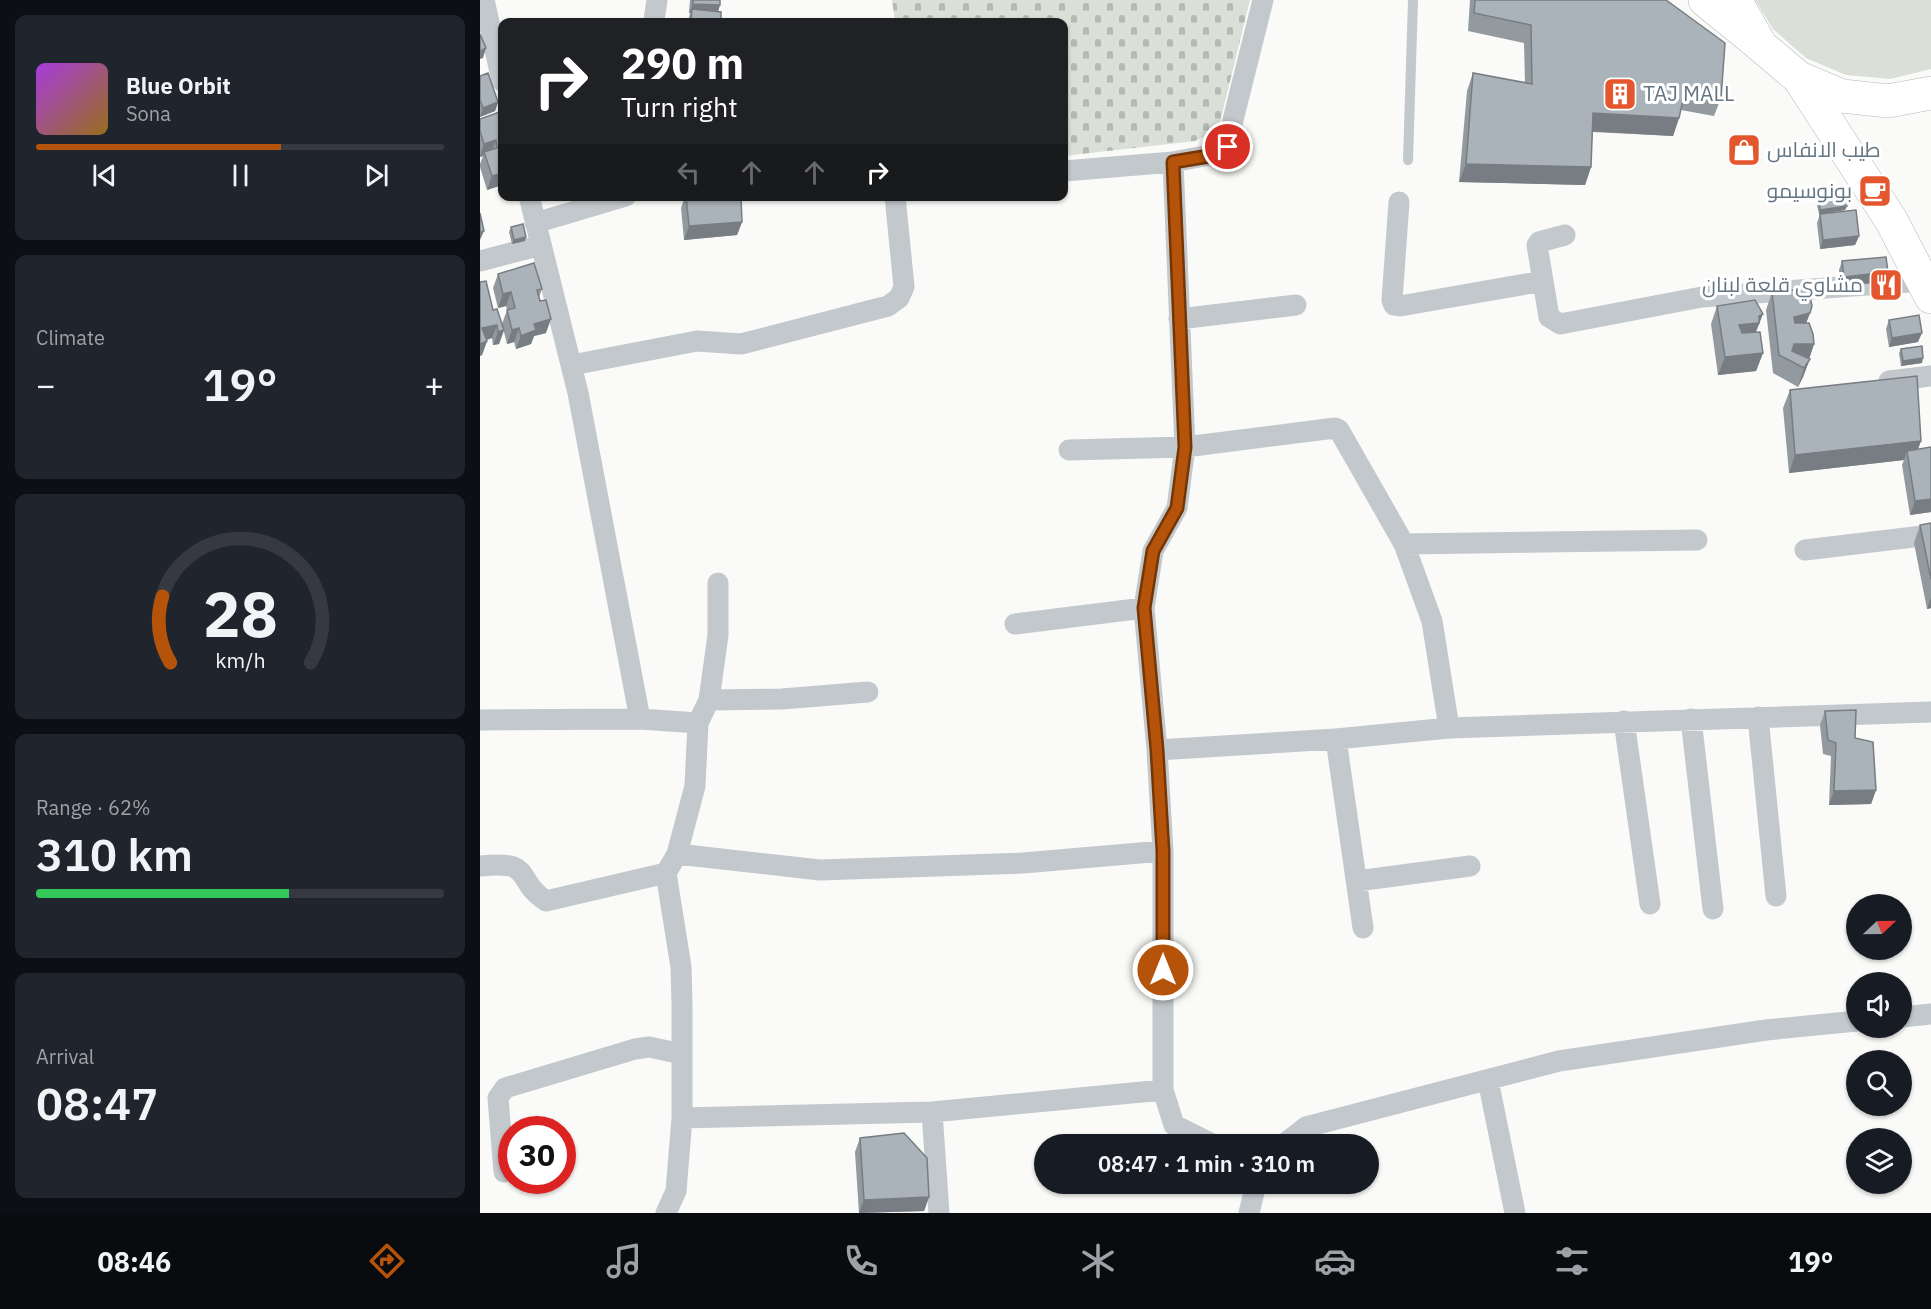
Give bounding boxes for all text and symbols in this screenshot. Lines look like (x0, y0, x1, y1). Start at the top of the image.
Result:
text: 290 m (621, 36, 744, 91)
icon: right (522, 42, 600, 120)
text: Blue Orbit (126, 71, 231, 100)
building icon: TAJ MALL (1602, 76, 1638, 112)
place label: TAJ MALL (1643, 79, 1734, 107)
text: Turn right (621, 89, 738, 124)
text: Sona (126, 100, 171, 127)
pin (1202, 121, 1253, 172)
icon: arrive (1211, 130, 1244, 163)
shop icon: طيب الانفاس (1726, 132, 1762, 168)
place label: طيب الانفاس (1767, 135, 1881, 163)
icon: left (672, 156, 705, 189)
icon: ahead (735, 156, 768, 189)
icon: ahead (798, 156, 831, 189)
icon: right (861, 156, 894, 189)
icon: previous (88, 159, 121, 192)
icon: pause (224, 159, 257, 192)
icon: next (360, 159, 393, 192)
cafe icon: بونوسيمو (1857, 173, 1893, 209)
place label: بونوسيمو (1767, 176, 1852, 204)
restaurant icon: مشاوي قلعة لبنان (1868, 267, 1904, 303)
place label: مشاوي قلعة لبنان (1702, 270, 1863, 301)
text: Climate (36, 324, 105, 351)
text: 19° (202, 355, 278, 413)
text: − (36, 363, 56, 406)
text: + (424, 363, 444, 406)
text: 28 (203, 574, 277, 655)
text: km/h (215, 647, 265, 675)
text: Range · 62% (36, 794, 151, 821)
text: 310 km (36, 825, 193, 883)
north arrow (1846, 894, 1912, 960)
map controls (1846, 894, 1912, 1194)
position arrow (1131, 938, 1195, 1002)
button: sound (1846, 972, 1912, 1038)
text: Arrival (36, 1043, 94, 1070)
button: search (1846, 1050, 1912, 1116)
text: 08:47 (36, 1074, 158, 1132)
speed limit sign: 30 (498, 1116, 576, 1194)
button: layers (1846, 1128, 1912, 1194)
text: 08:47 · 1 min · 310 m (1098, 1149, 1315, 1178)
icon: directions (366, 1240, 408, 1282)
icon: music (603, 1240, 645, 1282)
icon: phone (840, 1240, 882, 1282)
icon: climate (1077, 1240, 1119, 1282)
icon: car (1314, 1240, 1356, 1282)
icon: filters (1551, 1240, 1593, 1282)
text: 08:46 (98, 1244, 171, 1279)
text: 19° (1788, 1244, 1833, 1279)

